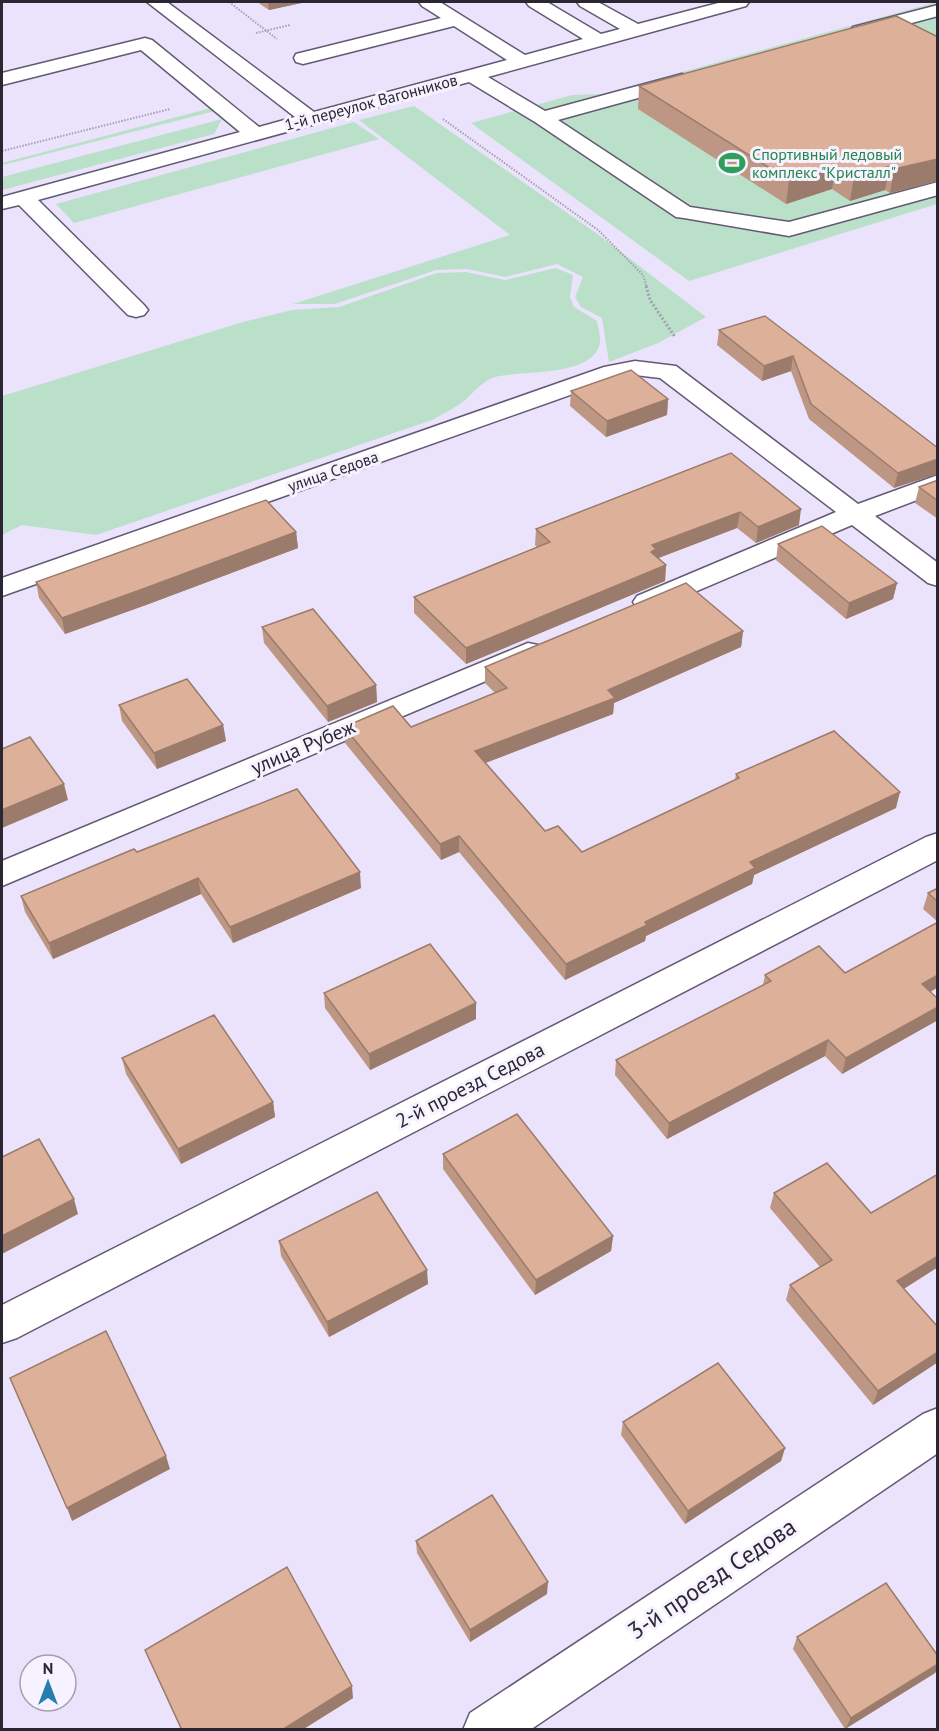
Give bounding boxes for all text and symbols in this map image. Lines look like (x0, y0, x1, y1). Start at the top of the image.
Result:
street label: 1-й переулок Вагонников (282, 69, 460, 135)
place label: Спортивный ледовый комплекс "Кристалл" (752, 144, 902, 182)
sports icon: Спортивный ледовый комплекс "Кристалл" (717, 148, 747, 178)
street label: улица Седова (285, 446, 381, 496)
street label: улица Рубеж (247, 713, 360, 781)
street label: 2-й проезд Седова (391, 1036, 549, 1134)
street label: 3-й проезд Седова (622, 1511, 802, 1646)
north arrow (18, 1653, 78, 1713)
text: N (43, 1658, 53, 1678)

